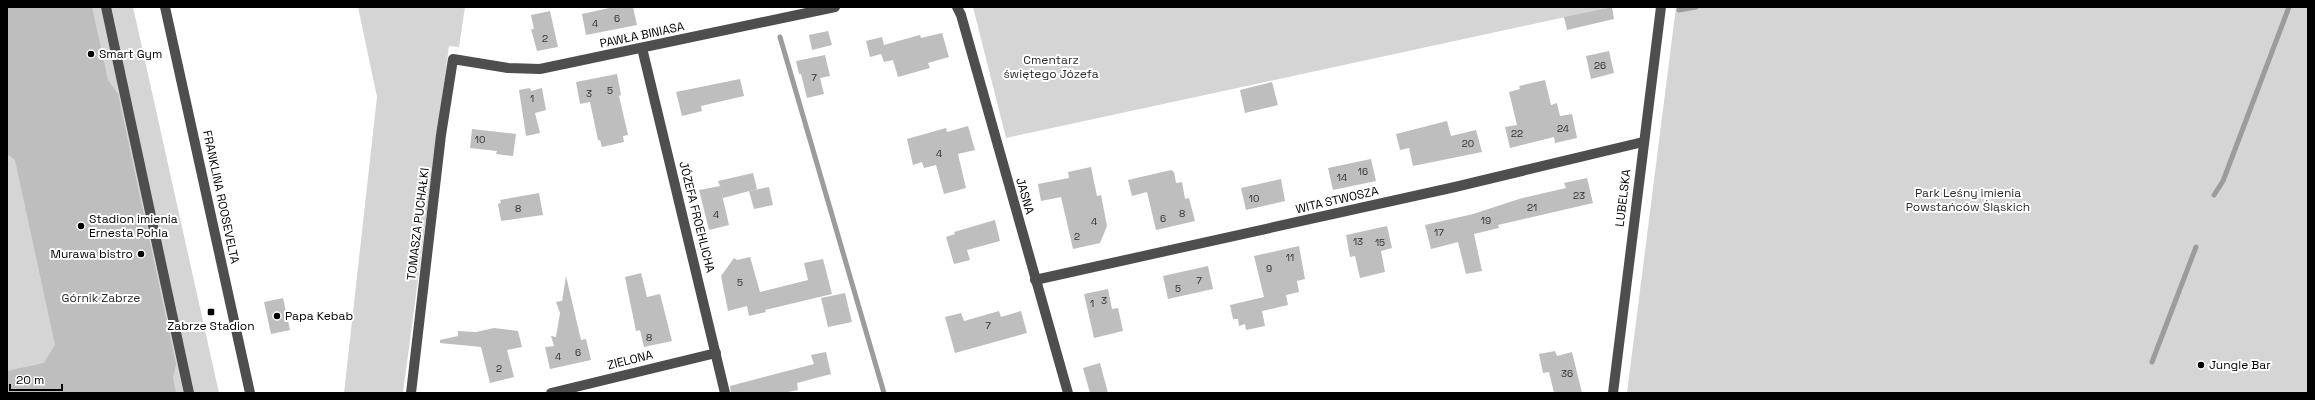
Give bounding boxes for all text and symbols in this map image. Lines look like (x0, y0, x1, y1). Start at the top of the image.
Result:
house number: 6 (614, 12, 620, 25)
house number: 4 (592, 17, 598, 30)
street label: PAWŁA BINIASA (598, 18, 686, 52)
house number: 2 (542, 32, 548, 45)
place label: Smart Gym (99, 46, 162, 62)
marker: Smart Gym (86, 49, 96, 59)
park label: Cmentarz świętego Józefa (1003, 52, 1099, 82)
house number: 26 (1594, 59, 1606, 72)
house number: 7 (811, 71, 817, 84)
house number: 5 (607, 84, 613, 97)
house number: 3 (586, 87, 592, 100)
house number: 1 (530, 92, 534, 105)
house number: 24 (1557, 122, 1569, 135)
house number: 22 (1511, 127, 1523, 140)
street label: FRANKLINA ROOSEVELTA (199, 129, 243, 266)
house number: 10 (475, 133, 485, 146)
house number: 20 (1462, 137, 1474, 150)
house number: 4 (936, 147, 942, 160)
street label: JÓZEFA FROEHLICHA (675, 160, 719, 275)
house number: 16 (1358, 165, 1368, 178)
street label: TOMASZA PUCHAŁKI (403, 167, 433, 281)
street label: LUBELSKA (1612, 168, 1635, 228)
house number: 14 (1337, 171, 1347, 184)
street label: JASNA (1012, 176, 1038, 216)
street label: WITA STWOSZA (1294, 183, 1380, 217)
park label: Park Leśny imienia Powstańców Śląskich (1906, 185, 2030, 215)
house number: 23 (1573, 189, 1585, 202)
house number: 10 (1249, 192, 1259, 205)
house number: 21 (1527, 201, 1537, 214)
house number: 8 (515, 202, 521, 215)
house number: 8 (1179, 207, 1185, 220)
house number: 4 (713, 208, 719, 221)
place label: Stadion imienia Ernesta Pohla (89, 211, 178, 241)
house number: 6 (1160, 212, 1166, 225)
house number: 19 (1481, 214, 1491, 227)
house number: 4 (1091, 215, 1097, 228)
marker: Stadion imienia Ernesta Pohla (76, 221, 86, 231)
house number: 17 (1434, 226, 1444, 239)
house number: 2 (1074, 230, 1080, 243)
house number: 13 (1353, 235, 1363, 248)
house number: 15 (1375, 236, 1385, 249)
place label: Murawa bistro (51, 246, 133, 262)
marker: Murawa bistro (136, 249, 146, 259)
house number: 11 (1286, 251, 1294, 264)
house number: 9 (1266, 262, 1272, 275)
house number: 7 (1196, 274, 1202, 287)
house number: 5 (737, 276, 743, 289)
house number: 5 (1175, 282, 1181, 295)
park label: Górnik Zabrze (62, 290, 140, 306)
house number: 3 (1101, 294, 1107, 307)
house number: 1 (1090, 297, 1094, 310)
marker: Zabrze Stadion (206, 307, 216, 317)
place label: Papa Kebab (285, 308, 353, 324)
marker: Papa Kebab (272, 311, 282, 321)
place label: Zabrze Stadion (167, 318, 255, 334)
house number: 7 (985, 319, 991, 332)
house number: 8 (646, 331, 652, 344)
house number: 6 (575, 346, 581, 359)
street label: ZIELONA (606, 347, 655, 373)
house number: 4 (555, 350, 561, 363)
place label: Jungle Bar (2209, 357, 2271, 373)
marker: Jungle Bar (2196, 360, 2206, 370)
house number: 2 (496, 362, 502, 375)
scale bar (10, 366, 62, 392)
house number: 36 (1561, 367, 1573, 380)
text: 20 m (16, 372, 44, 388)

